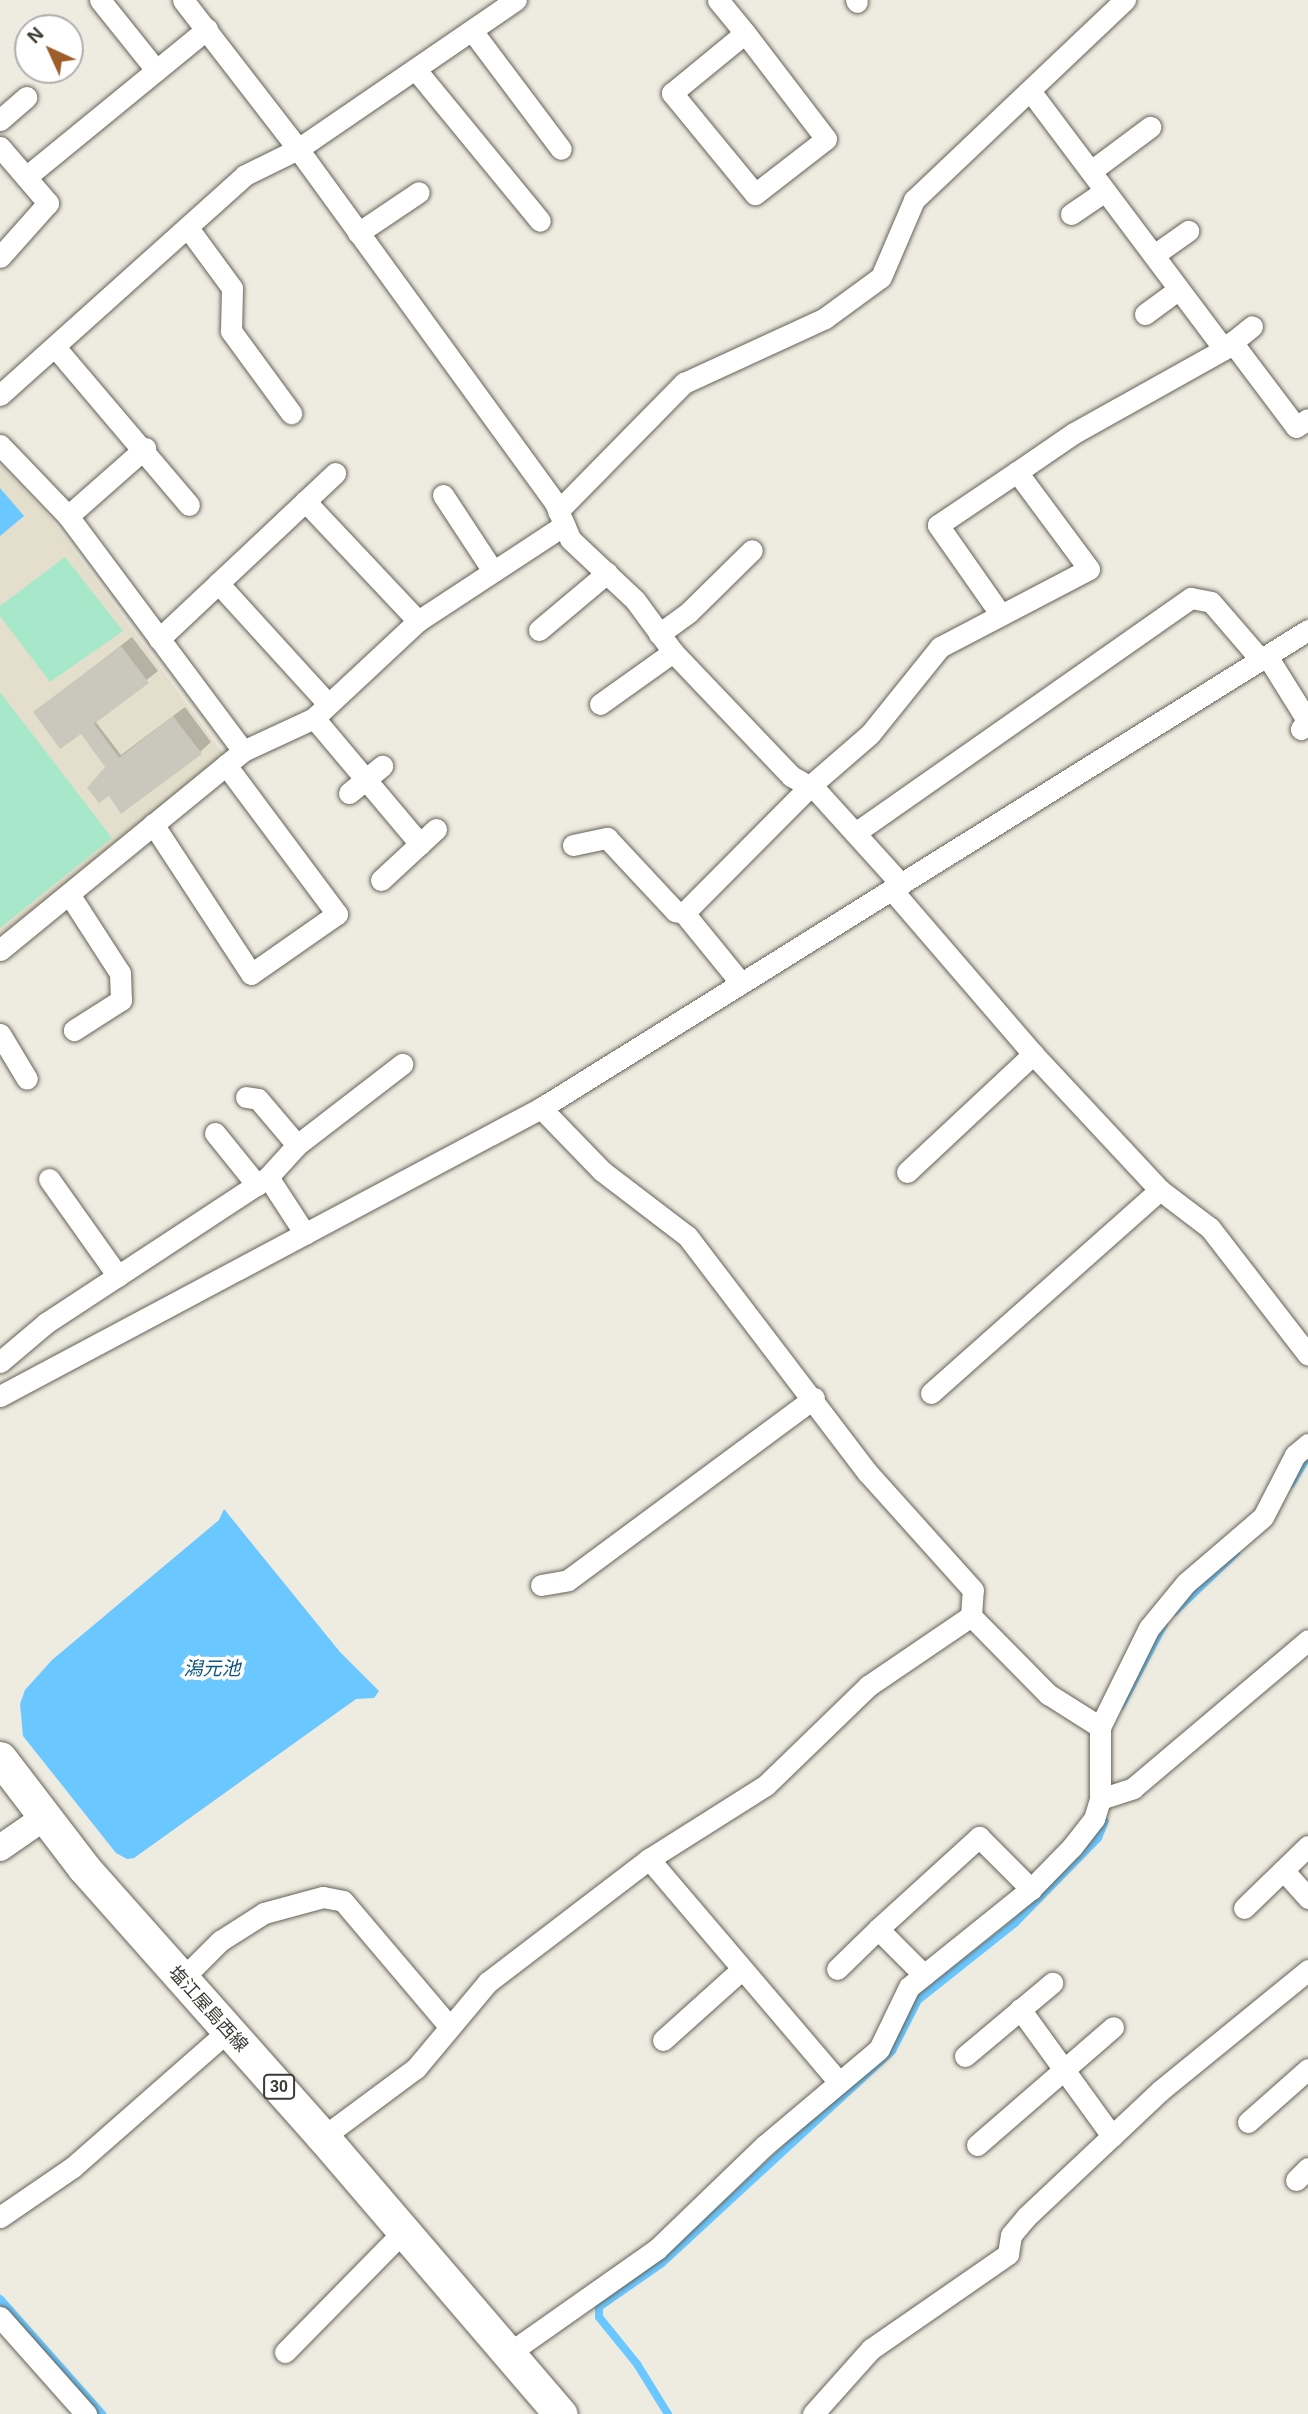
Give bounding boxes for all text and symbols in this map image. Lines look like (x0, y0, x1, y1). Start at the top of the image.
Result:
north arrow (14, 14, 84, 84)
text: N (23, 23, 47, 47)
water label: 潟元池 (184, 1658, 240, 1680)
street label: 塩江屋島西線 (164, 1962, 252, 2056)
road number: 30 (262, 2074, 296, 2100)

